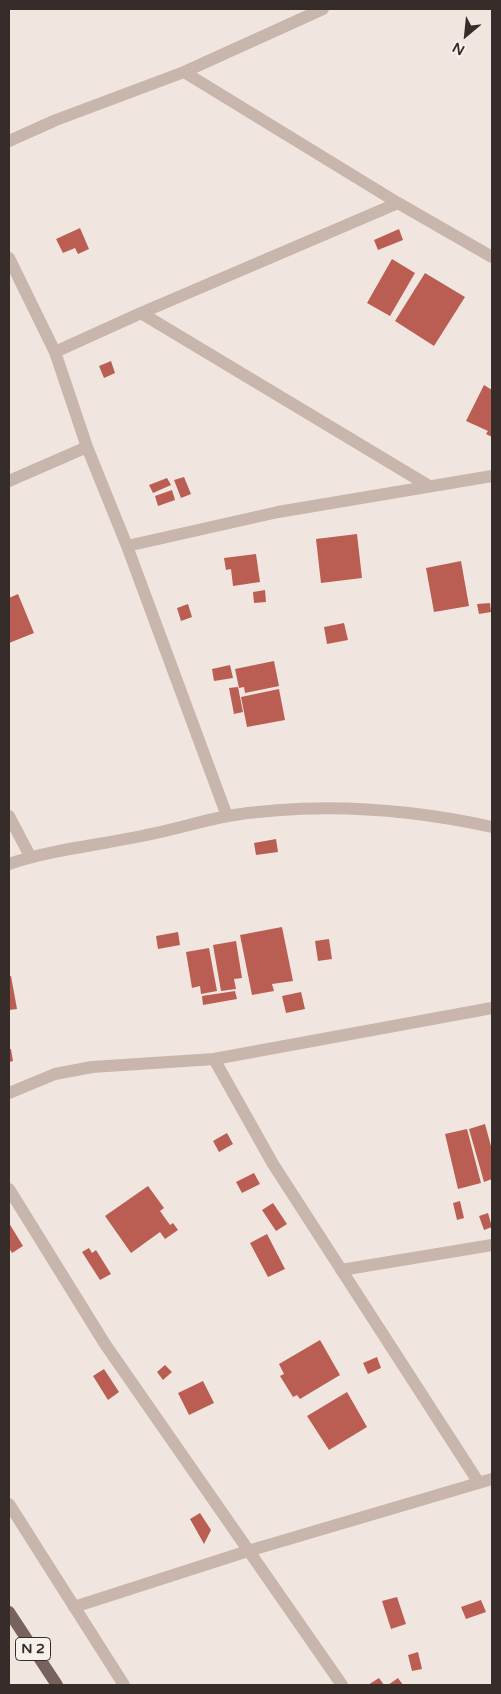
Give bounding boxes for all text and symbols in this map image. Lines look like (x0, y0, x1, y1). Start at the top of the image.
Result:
north arrow (441, 10, 491, 60)
text: N (450, 39, 468, 59)
road number: N 2 (15, 1638, 50, 1660)

